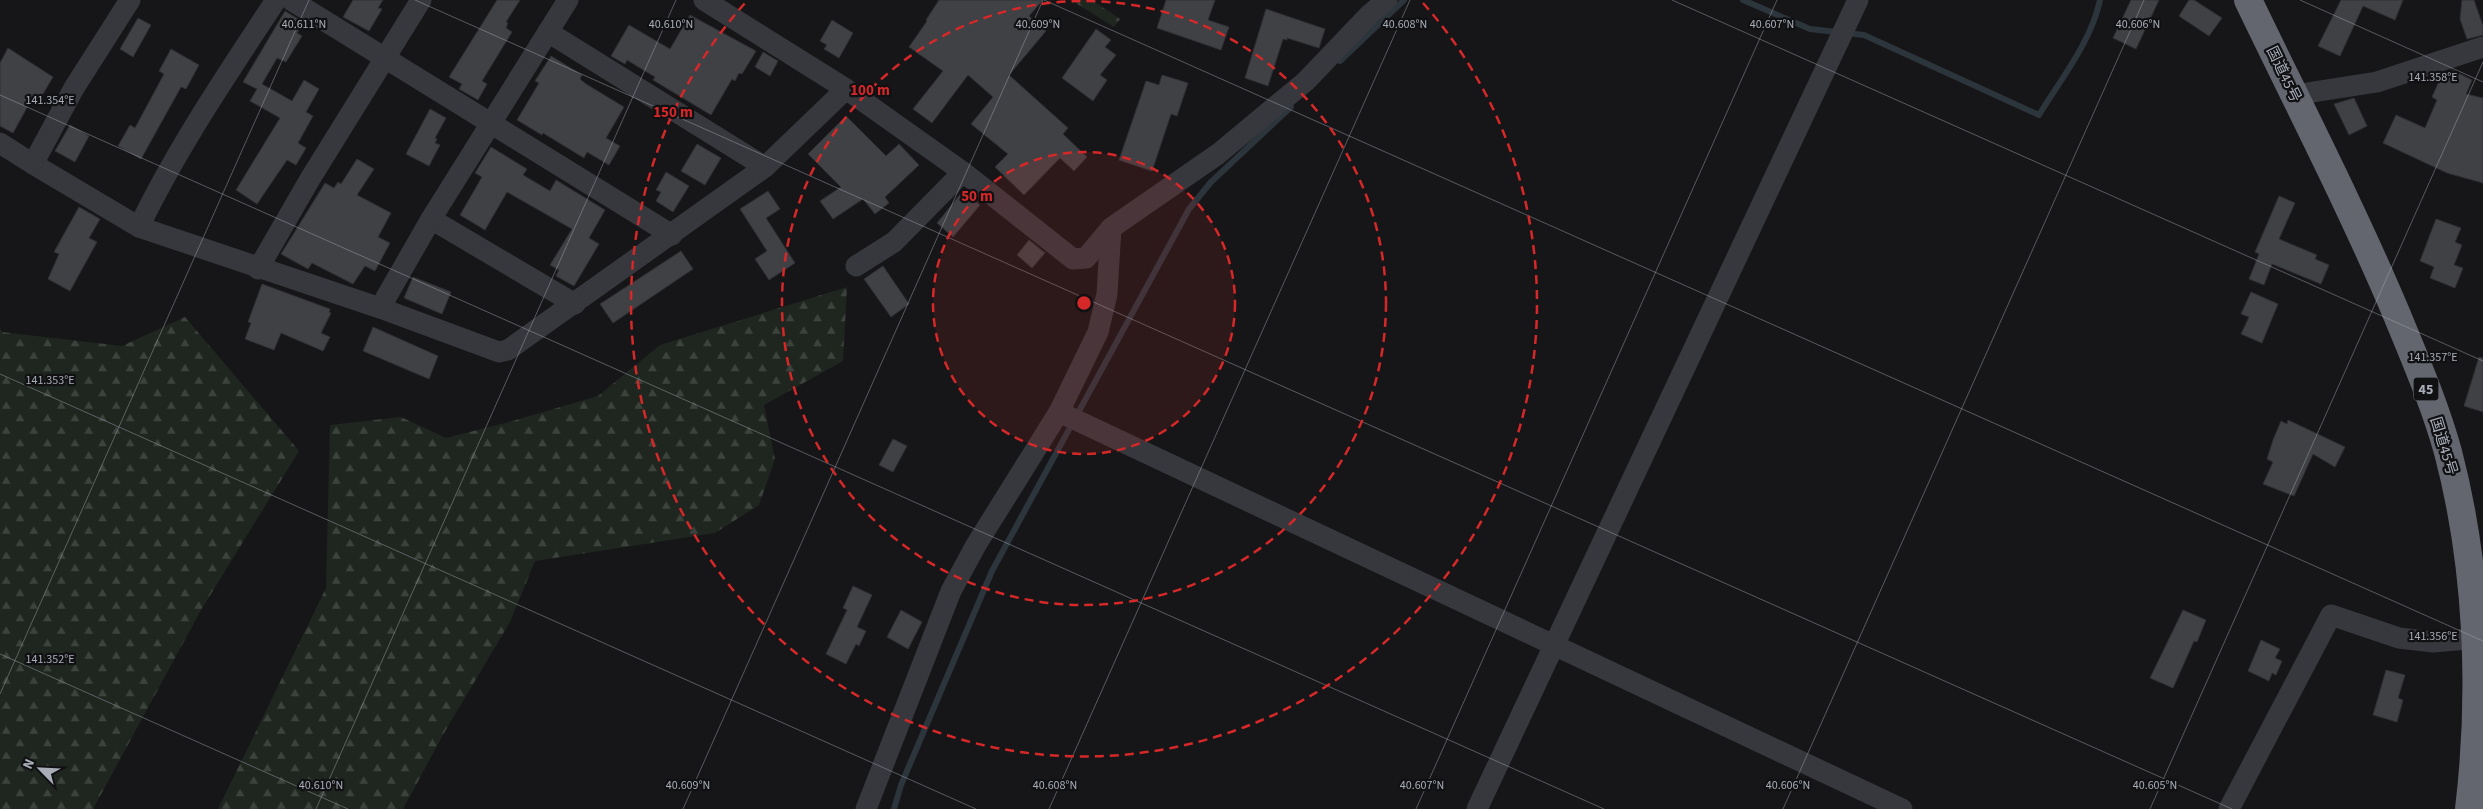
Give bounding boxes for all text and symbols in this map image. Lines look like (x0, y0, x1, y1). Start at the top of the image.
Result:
text: 40.611°N (282, 16, 326, 33)
text: 40.610°N (649, 16, 693, 33)
text: 40.609°N (1016, 16, 1060, 33)
text: 40.608°N (1383, 16, 1427, 33)
text: 40.607°N (1750, 16, 1794, 33)
text: 40.606°N (2116, 16, 2160, 33)
street label: 国道45号 (2261, 43, 2306, 106)
text: 141.358°E (2408, 69, 2458, 86)
text: 100 m (850, 80, 890, 101)
text: 141.354°E (25, 92, 75, 109)
text: 150 m (653, 102, 693, 123)
text: 50 m (961, 186, 993, 207)
centre of rings (1075, 294, 1093, 312)
text: 141.357°E (2408, 349, 2458, 366)
text: 141.353°E (25, 372, 75, 389)
road number: 45 (2414, 378, 2438, 400)
street label: 国道45号 (2425, 414, 2462, 478)
text: 141.356°E (2408, 628, 2458, 645)
text: 141.352°E (25, 651, 75, 668)
north arrow (15, 744, 65, 794)
text: N (18, 756, 40, 772)
text: 40.610°N (299, 777, 343, 794)
text: 40.609°N (666, 777, 710, 794)
text: 40.608°N (1033, 777, 1077, 794)
text: 40.607°N (1400, 777, 1444, 794)
text: 40.606°N (1766, 777, 1810, 794)
text: 40.605°N (2133, 777, 2177, 794)

